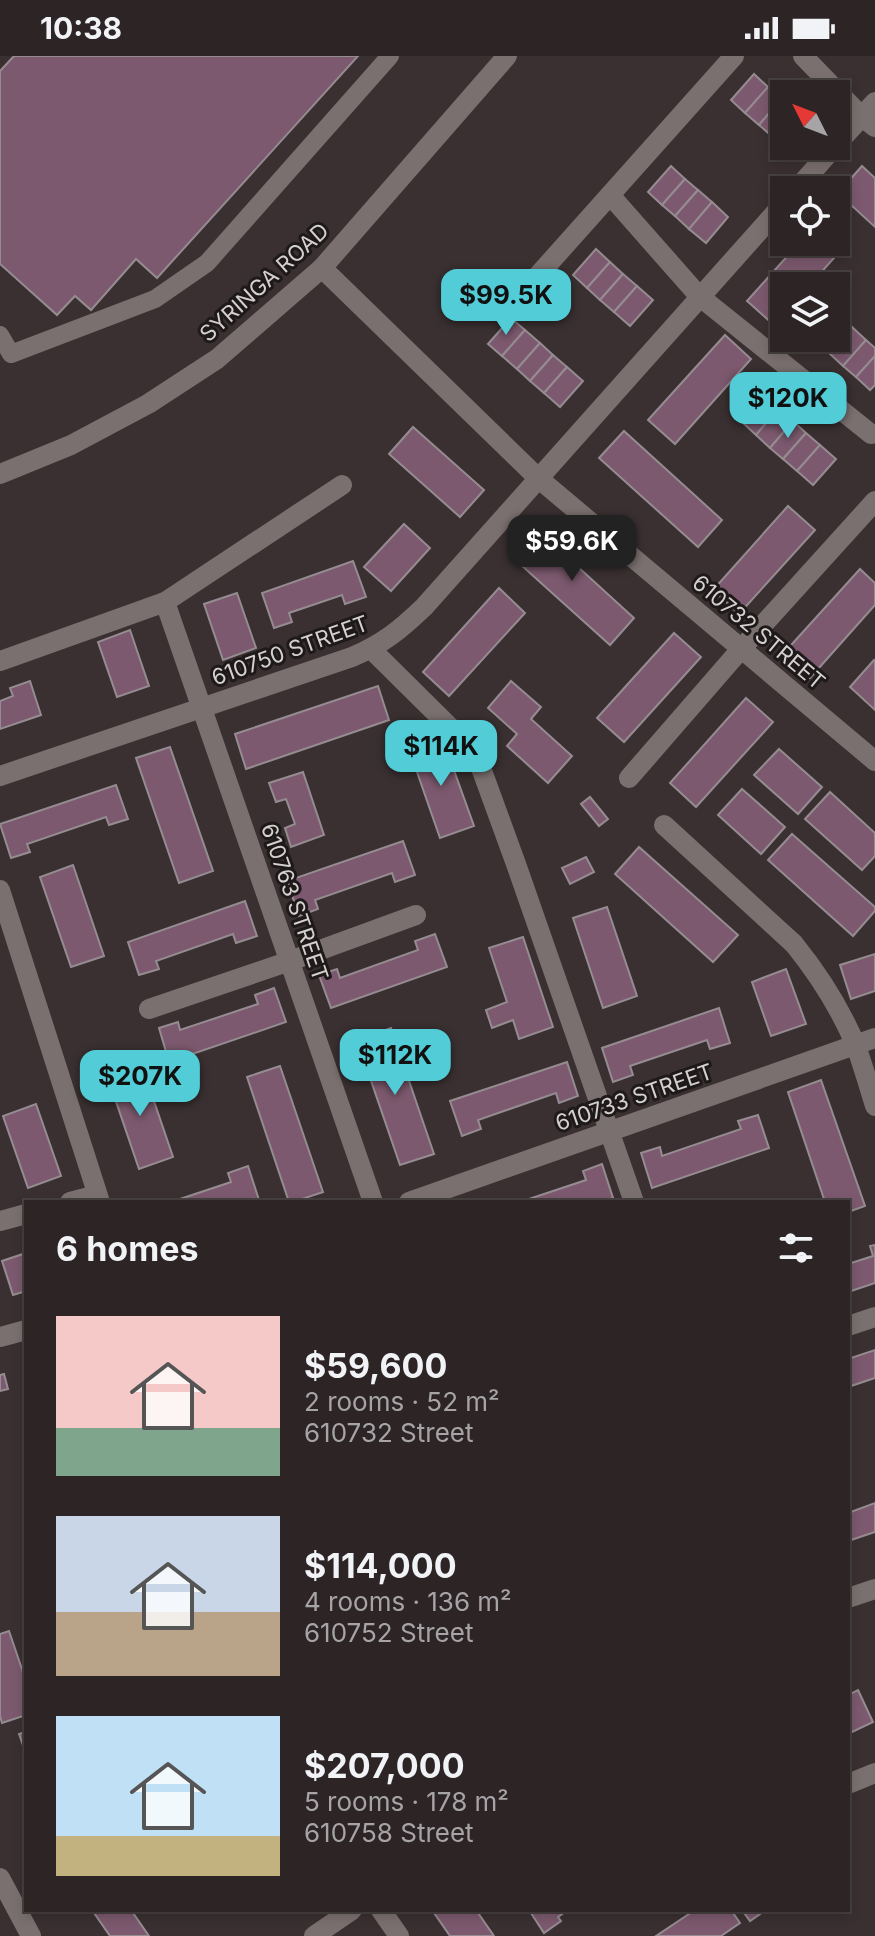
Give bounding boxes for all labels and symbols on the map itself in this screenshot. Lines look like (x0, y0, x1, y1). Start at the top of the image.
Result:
north arrow (770, 80, 850, 160)
street label: SYRINGA ROAD (194, 217, 334, 347)
pin: $99.5K (441, 269, 571, 337)
pin: $120K (732, 372, 844, 440)
pin: $59.6K (507, 515, 637, 583)
street label: 610732 STREET (688, 569, 830, 695)
street label: 610750 STREET (208, 610, 372, 690)
pin: $114K (385, 720, 497, 788)
street label: 610763 STREET (256, 820, 334, 984)
pin: $112K (339, 1029, 451, 1097)
pin: $207K (84, 1050, 196, 1118)
street label: 610733 STREET (552, 1058, 716, 1136)

